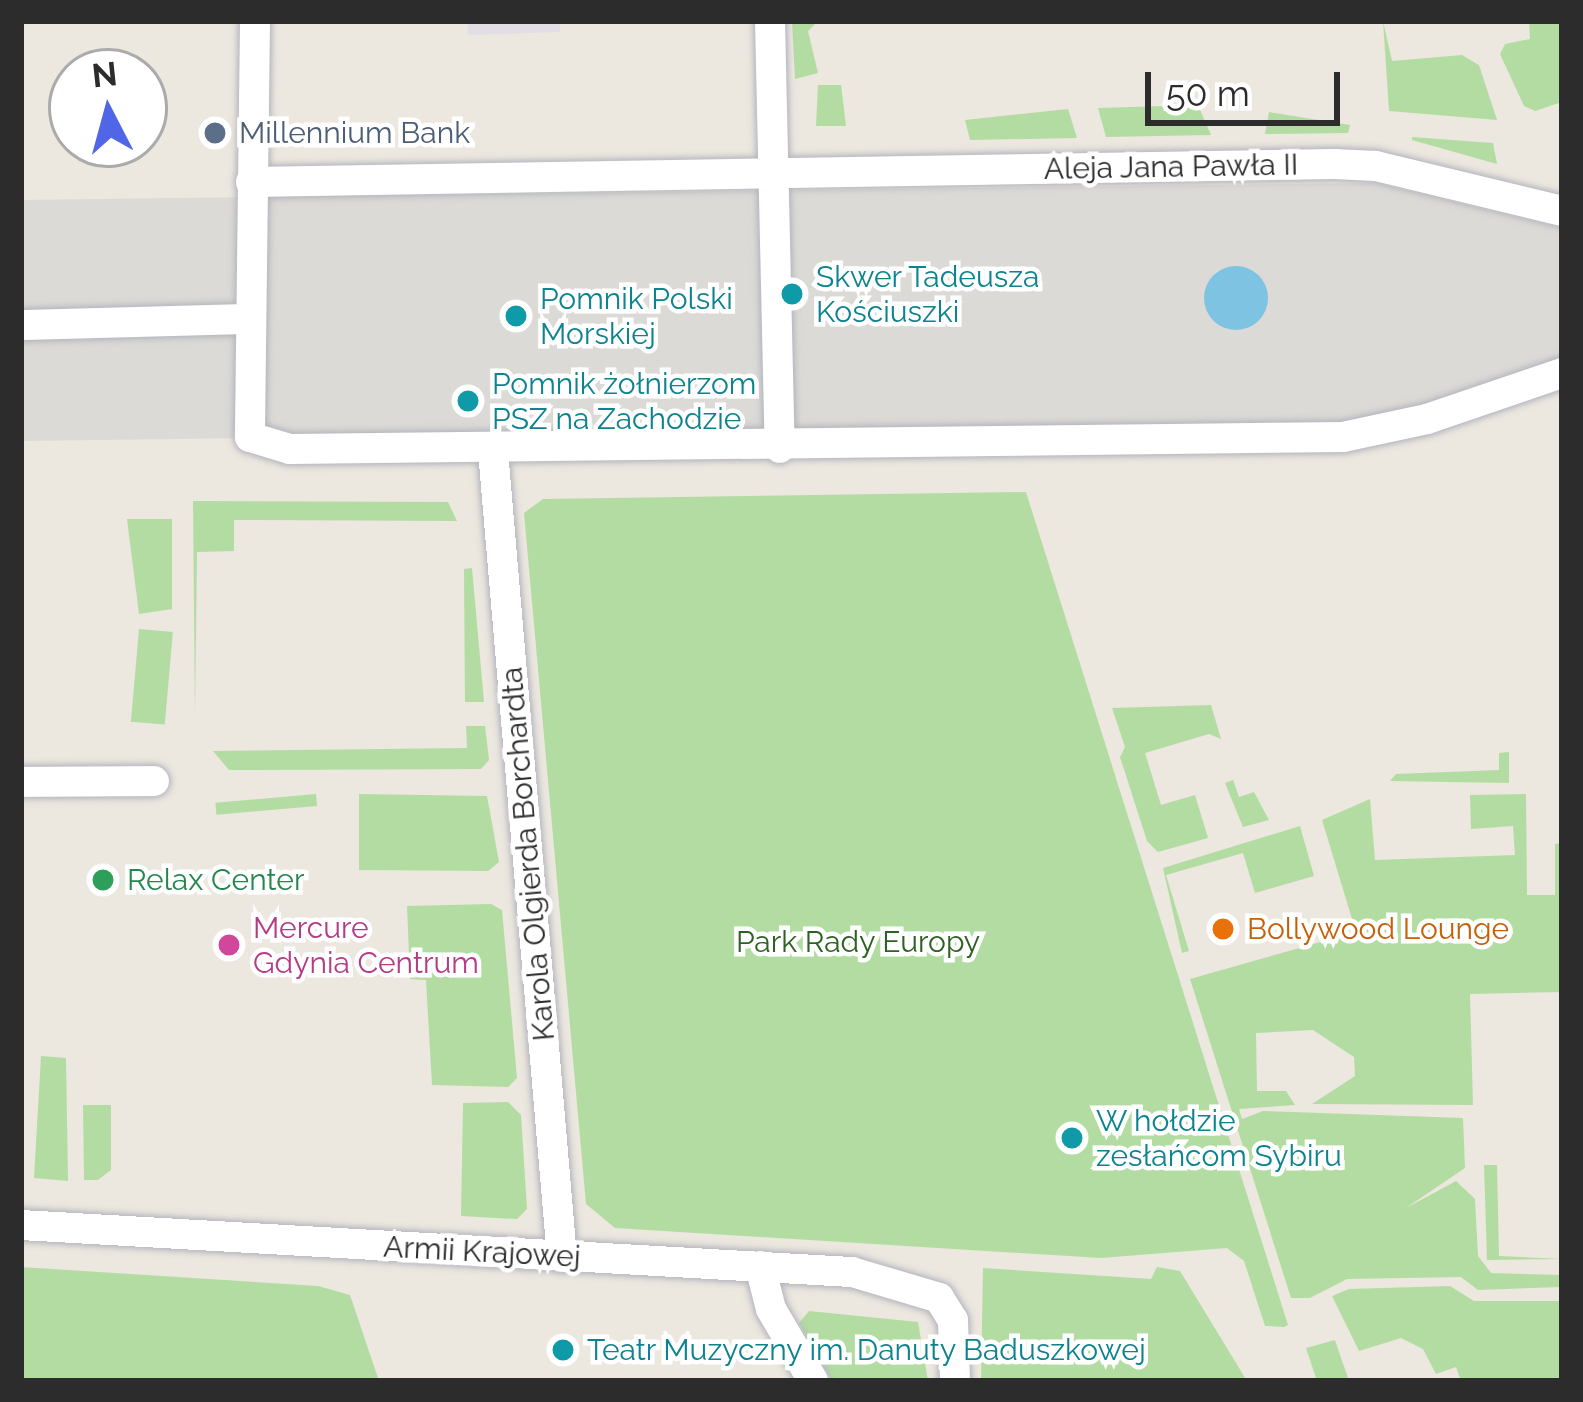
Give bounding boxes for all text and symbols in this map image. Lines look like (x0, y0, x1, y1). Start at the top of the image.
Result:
north arrow (48, 48, 168, 168)
scale bar (1151, 48, 1346, 122)
text: N (90, 54, 119, 95)
text: 50 m (1166, 72, 1250, 114)
place label: Millennium Bank (239, 115, 470, 151)
marker: Millennium Bank (202, 120, 228, 146)
street label: Aleja Jana Pawła II (1043, 147, 1299, 187)
place label: Skwer Tadeusza Kościuszki (816, 259, 1041, 330)
place label: Pomnik Polski Morskiej (540, 281, 733, 352)
marker: Skwer Tadeusza Kościuszki (779, 281, 805, 307)
marker: Pomnik Polski Morskiej (503, 303, 529, 329)
place label: Pomnik żołnierzom PSZ na Zachodzie (492, 366, 756, 436)
marker: Pomnik żołnierzom PSZ na Zachodzie (455, 388, 481, 414)
street label: Karola Olgierda Borchardta (494, 666, 562, 1042)
place label: Relax Center (127, 862, 304, 898)
marker: Relax Center (90, 867, 116, 893)
place label: Mercure Gdynia Centrum (253, 910, 479, 980)
place label: Bollywood Lounge (1247, 911, 1509, 947)
marker: Bollywood Lounge (1210, 916, 1236, 942)
park label: Park Rady Europy (735, 924, 981, 960)
marker: Mercure Gdynia Centrum (216, 932, 242, 958)
place label: W hołdzie zesłańcom Sybiru (1096, 1103, 1342, 1174)
marker: W hołdzie zesłańcom Sybiru (1059, 1125, 1085, 1151)
street label: Armii Krajowej (382, 1229, 582, 1275)
place label: Teatr Muzyczny im. Danuty Baduszkowej (587, 1332, 1148, 1368)
marker: Teatr Muzyczny im. Danuty Baduszkowej (550, 1337, 576, 1363)

